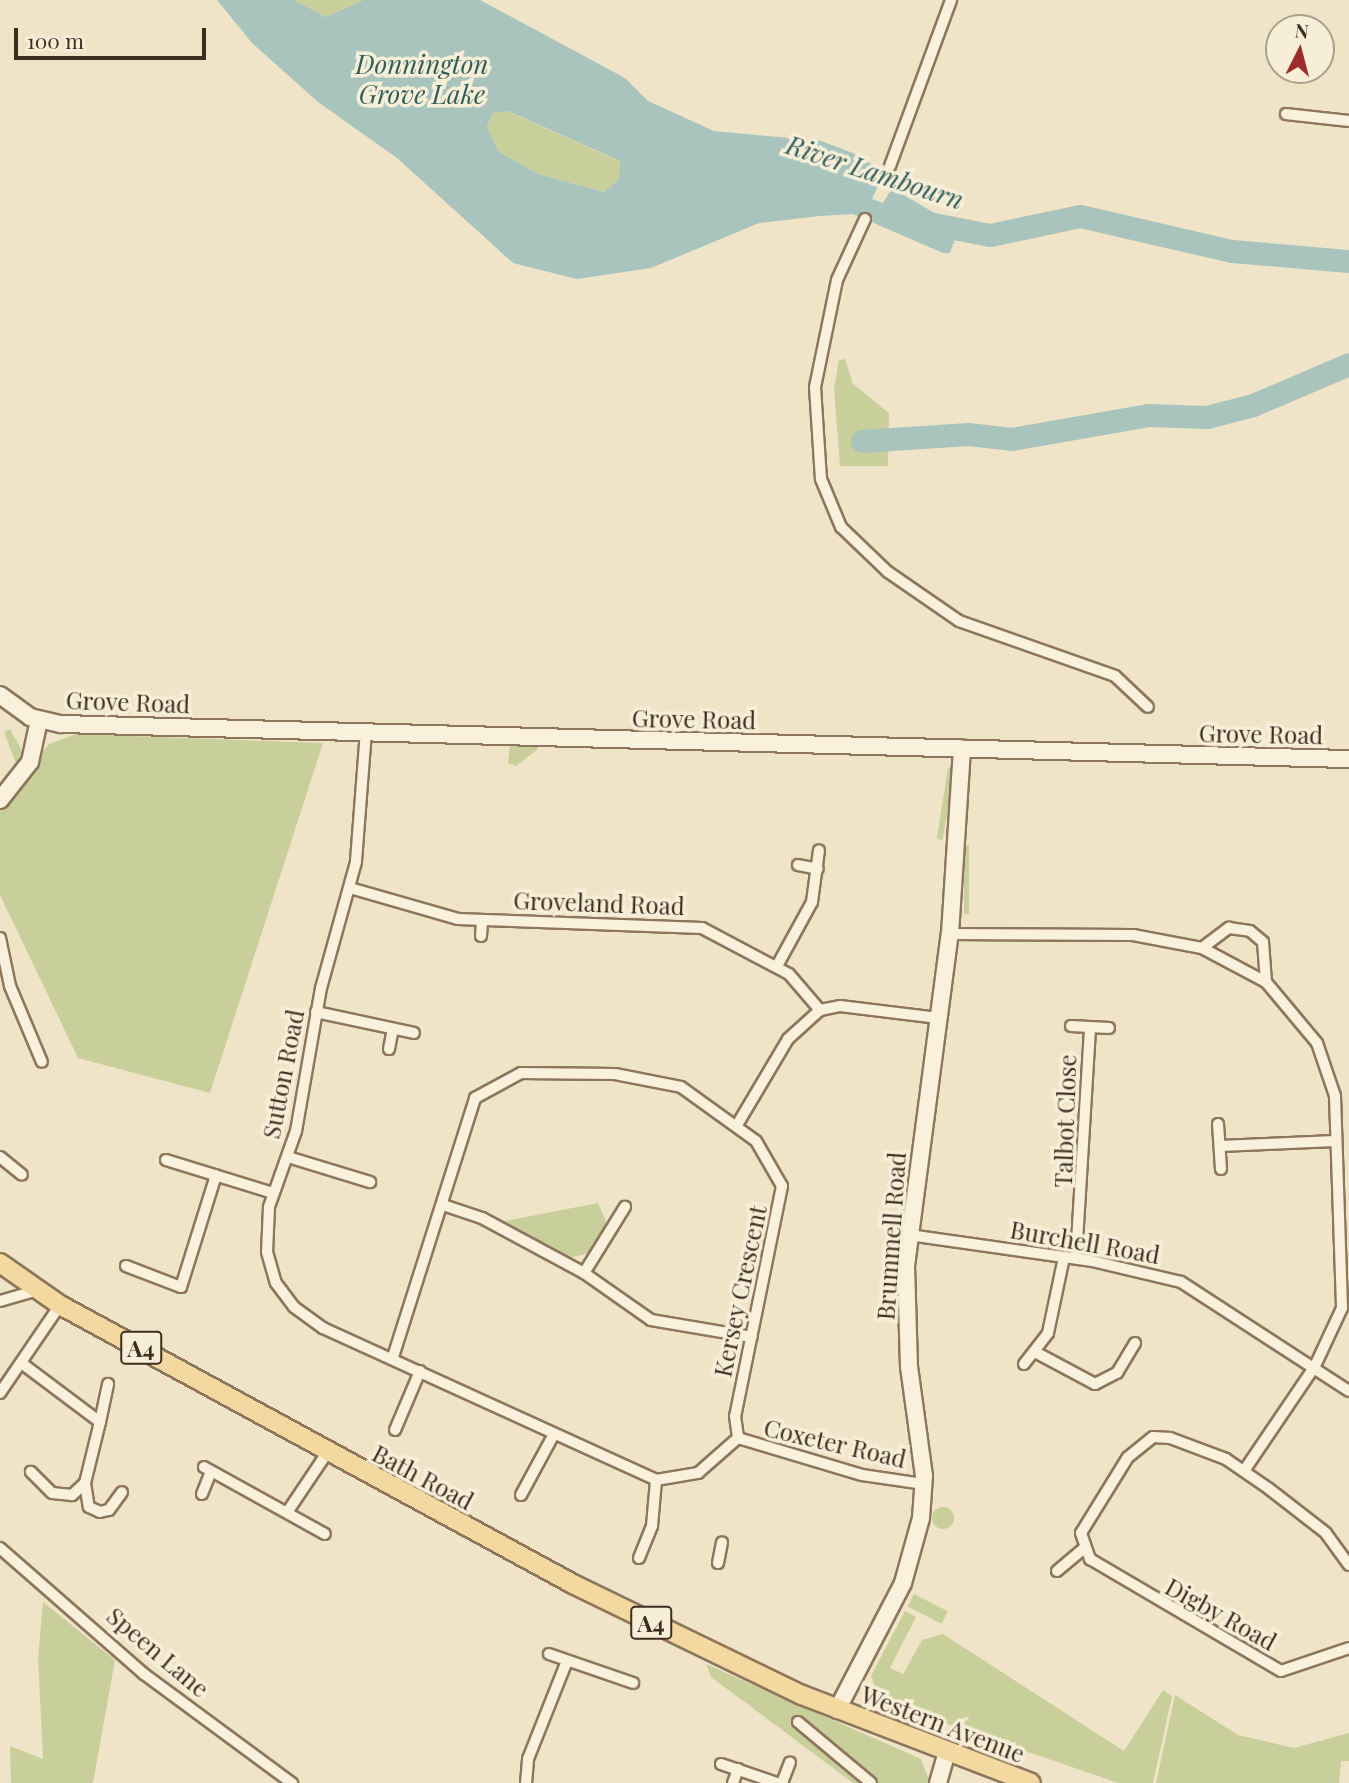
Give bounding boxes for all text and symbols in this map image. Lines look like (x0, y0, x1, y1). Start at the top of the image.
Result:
scale bar (18, 14, 210, 58)
north arrow (1265, 14, 1335, 84)
text: N (1294, 16, 1310, 44)
text: 100 m (27, 26, 84, 54)
water label: Donnington Grove Lake (356, 48, 488, 110)
water label: River Lambourn (783, 129, 967, 215)
street label: Grove Road (65, 685, 191, 719)
street label: Grove Road (632, 704, 756, 734)
street label: Grove Road (1199, 719, 1323, 749)
street label: Groveland Road (513, 886, 685, 920)
street label: Sutton Road (256, 1007, 310, 1141)
street label: Talbot Close (1048, 1054, 1082, 1188)
street label: Brummell Road (871, 1151, 911, 1321)
street label: Kersey Crescent (708, 1202, 772, 1380)
street label: Burchell Road (1008, 1215, 1162, 1269)
road number: A4 (120, 1329, 162, 1368)
street label: Coxeter Road (761, 1413, 909, 1473)
street label: Bath Road (368, 1438, 478, 1516)
street label: Digby Road (1160, 1572, 1282, 1656)
street label: Speen Lane (101, 1601, 215, 1703)
road number: A4 (630, 1604, 672, 1642)
street label: Western Avenue (857, 1679, 1029, 1769)

